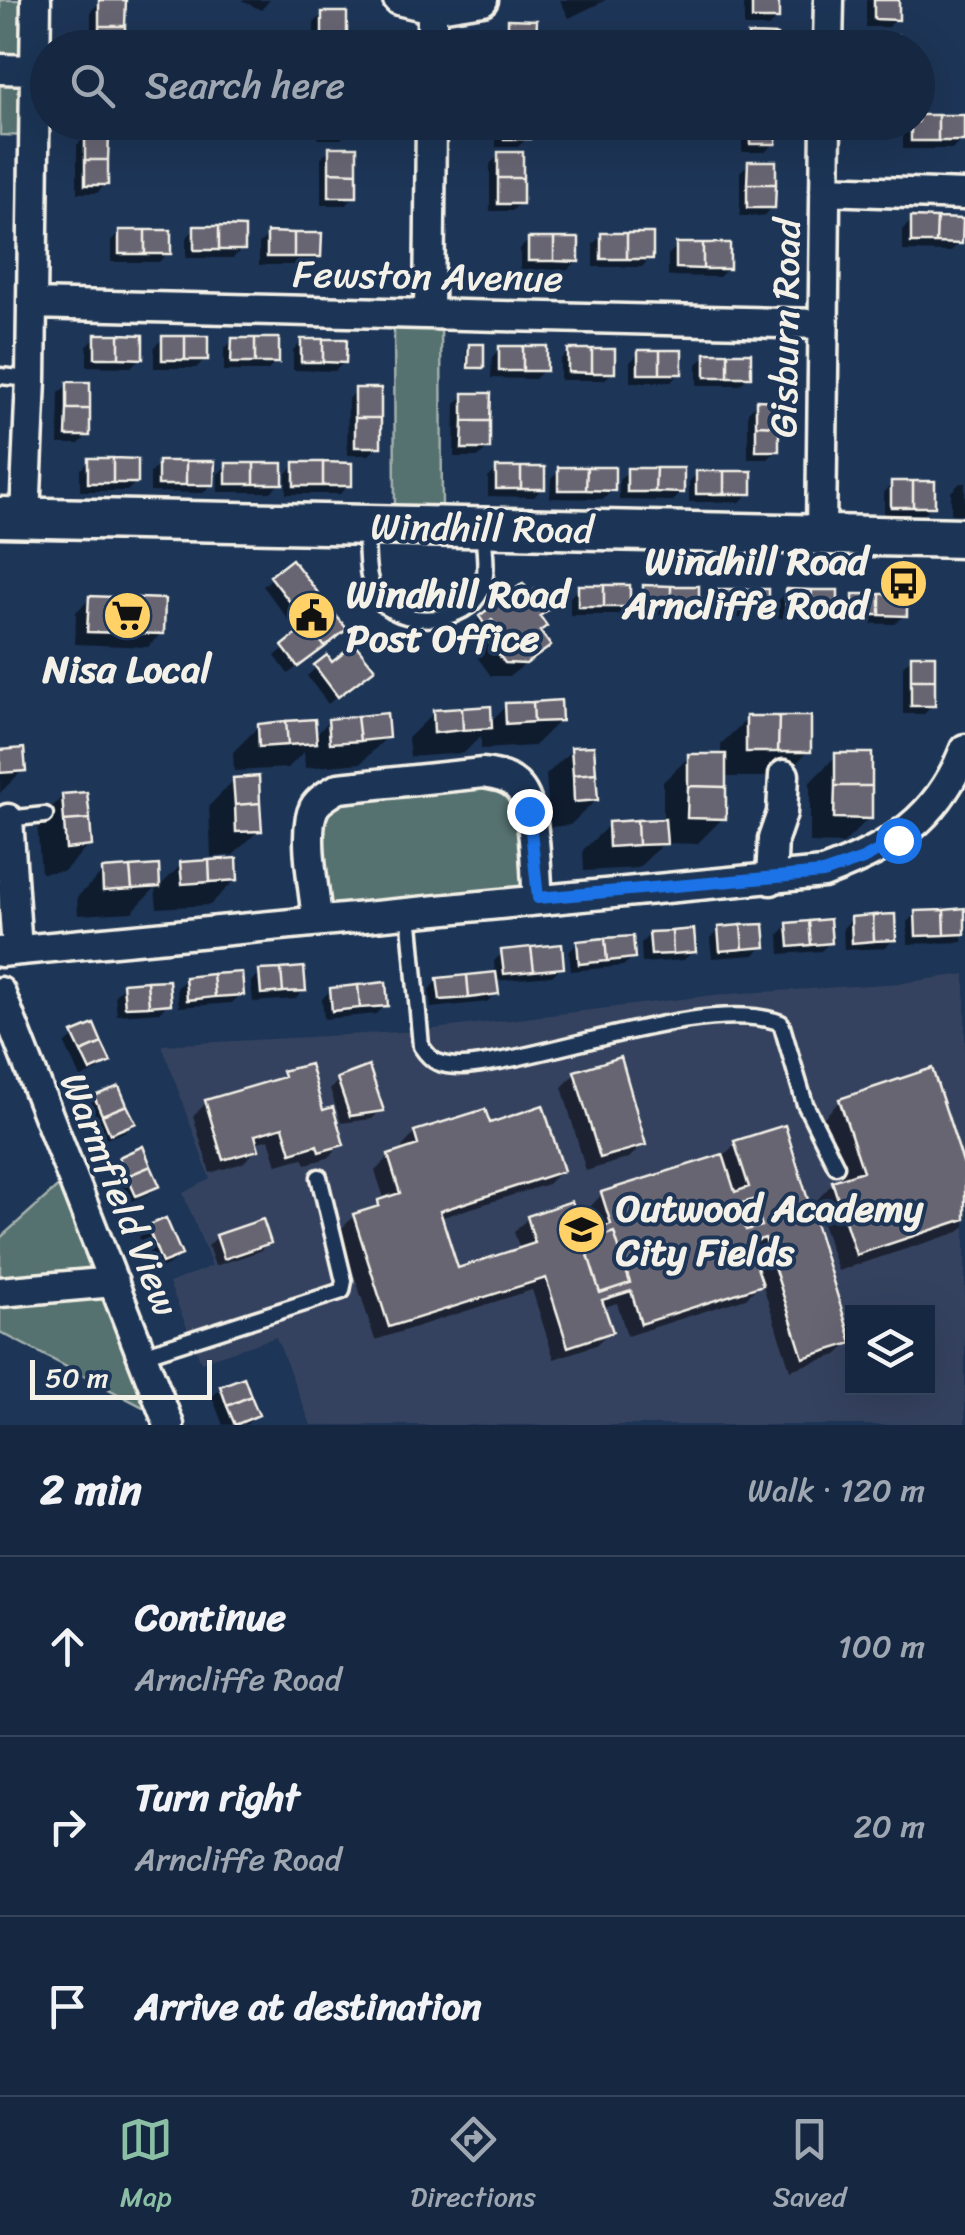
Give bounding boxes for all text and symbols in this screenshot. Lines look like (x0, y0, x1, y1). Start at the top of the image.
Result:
search box (30, 30, 935, 140)
text: Search here (145, 52, 345, 119)
icon: search (65, 58, 120, 113)
street label: Gisburn Road (750, 216, 821, 438)
street label: Fewston Avenue (292, 241, 564, 312)
street label: Windhill Road (370, 493, 597, 564)
place label: Windhill Road Arncliffe Road (621, 528, 871, 639)
bus stop icon: Windhill Road Arncliffe Road (877, 557, 929, 609)
place label: Windhill Road Post Office (346, 561, 572, 672)
supermarket icon: Nisa Local (101, 589, 153, 641)
public building icon: Windhill Road Post Office (285, 590, 337, 642)
place label: Nisa Local (42, 636, 212, 703)
route end (507, 789, 553, 835)
route start (876, 818, 922, 864)
street label: Warmfield View (40, 1062, 199, 1326)
place label: Outwood Academy City Fields (615, 1175, 925, 1286)
school or university icon: Outwood Academy City Fields (555, 1204, 607, 1256)
map controls (845, 1305, 935, 1395)
button: layers (845, 1305, 935, 1395)
text: 50 m (45, 1353, 109, 1402)
scale bar (30, 1355, 212, 1400)
text: 2 min (40, 1453, 142, 1527)
text: Walk · 120 m (748, 1462, 925, 1519)
text: Continue (135, 1584, 286, 1651)
text: 100 m (838, 1618, 925, 1675)
icon: ahead (40, 1619, 95, 1674)
text: Arncliffe Road (135, 1651, 342, 1708)
text: Turn right (135, 1764, 300, 1831)
text: 20 m (853, 1798, 925, 1855)
icon: right (40, 1799, 95, 1854)
text: Arncliffe Road (135, 1831, 342, 1888)
text: Arrive at destination (135, 1973, 482, 2040)
icon: arrive (40, 1979, 95, 2034)
tab: Map (118, 2112, 173, 2221)
tab: Directions (410, 2112, 536, 2221)
tab: Saved (773, 2112, 847, 2221)

